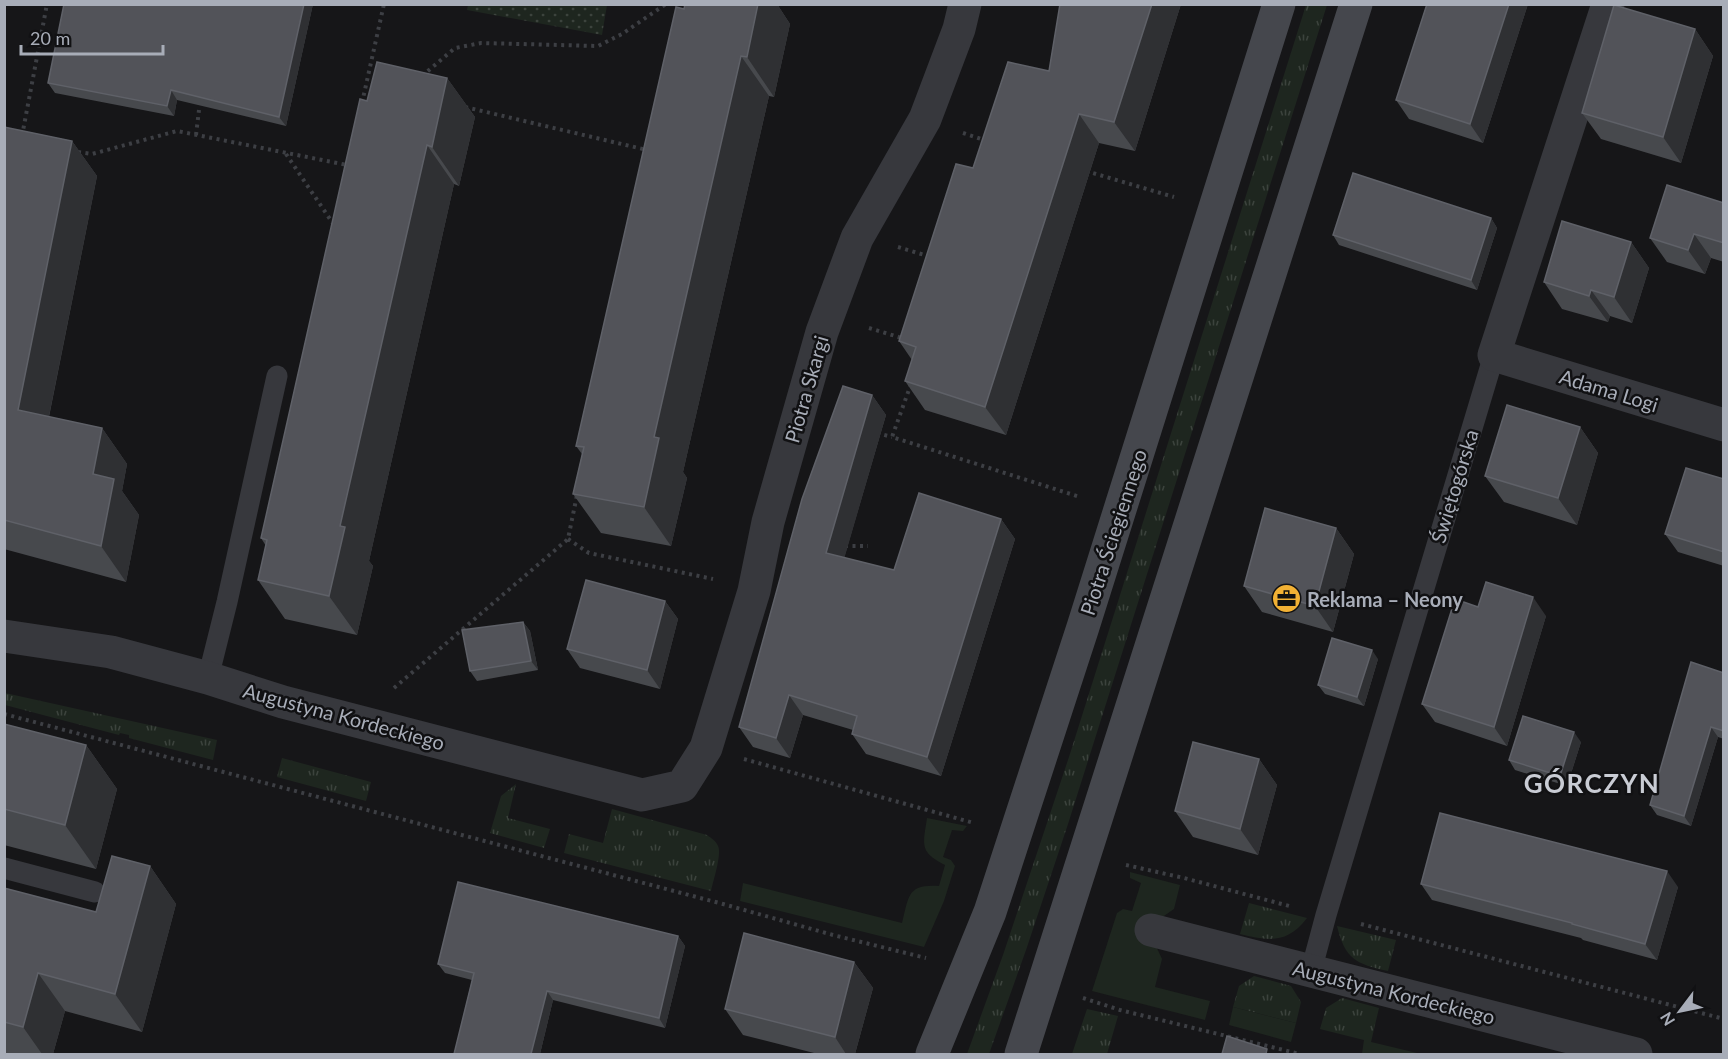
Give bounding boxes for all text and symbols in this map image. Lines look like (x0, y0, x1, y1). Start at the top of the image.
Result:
scale bar (21, 18, 164, 56)
text: 20 m (30, 27, 70, 49)
street label: Piotra Skargi (779, 333, 833, 445)
street label: Adama Logi (1557, 364, 1661, 416)
street label: Świętogórska (1425, 426, 1483, 546)
street label: Piotra Ściegiennego (1075, 446, 1151, 618)
office icon: Reklama – Neony (1270, 583, 1302, 615)
place label: Reklama – Neony (1307, 587, 1463, 611)
street label: Augustyna Kordeckiego (241, 678, 447, 754)
district label: GÓRCZYN (1524, 767, 1660, 799)
street label: Augustyna Kordeckiego (1290, 955, 1498, 1029)
north arrow (1650, 981, 1710, 1041)
text: N (1656, 1009, 1678, 1029)

